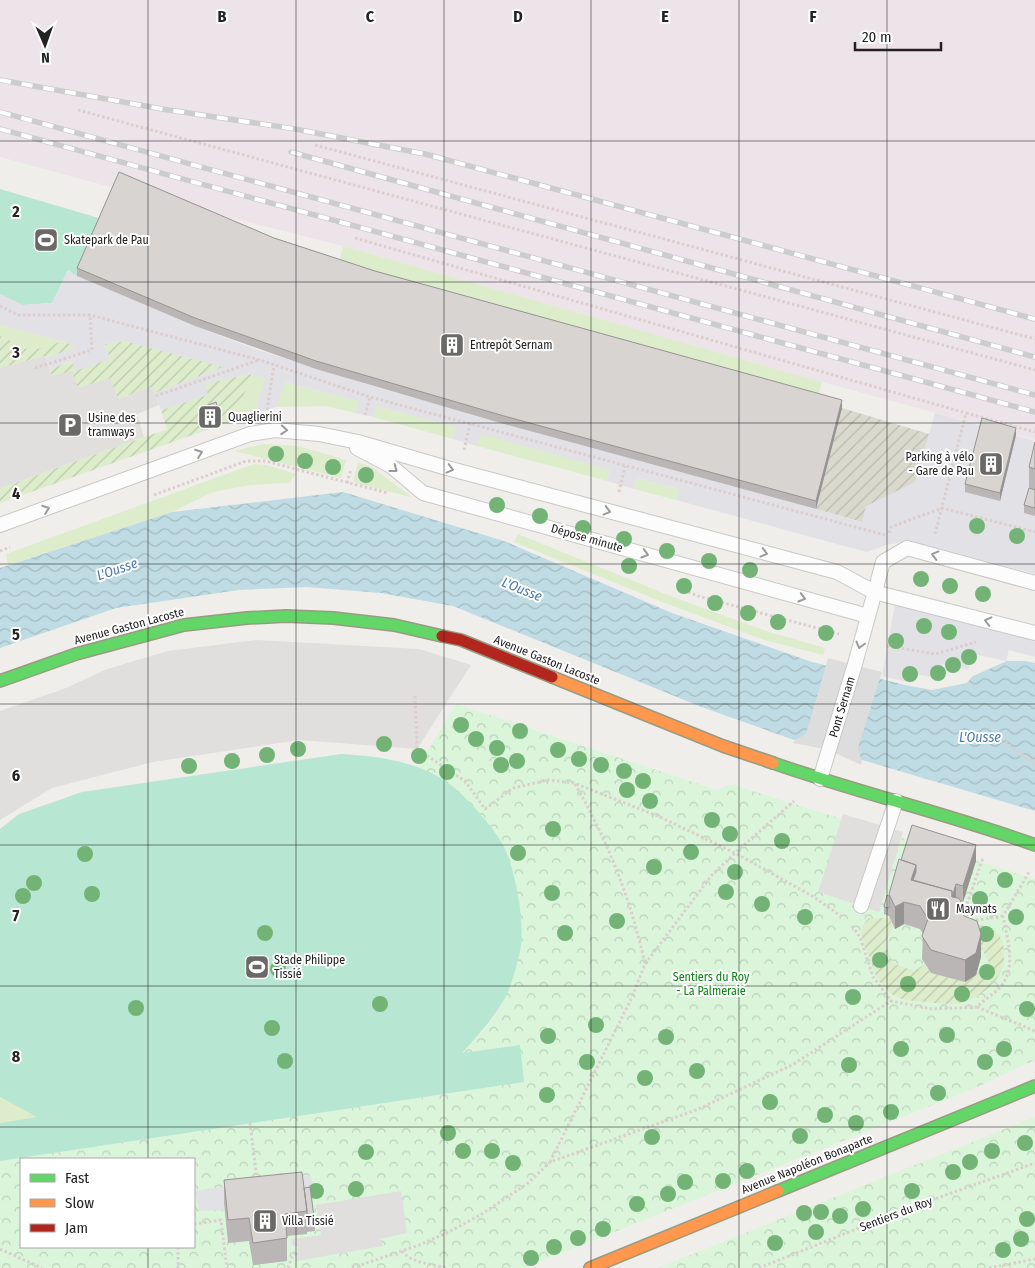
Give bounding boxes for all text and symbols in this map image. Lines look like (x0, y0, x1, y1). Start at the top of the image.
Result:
text: B (218, 7, 227, 26)
text: C (366, 7, 375, 26)
text: D (513, 7, 523, 26)
text: E (661, 7, 669, 26)
text: F (809, 7, 817, 26)
north arrow (20, 20, 70, 70)
scale bar (855, 20, 941, 52)
text: 20 m (862, 28, 892, 46)
text: N (41, 49, 50, 66)
text: 2 (11, 202, 20, 221)
sports icon: Skatepark de Pau (33, 227, 59, 253)
place label: Skatepark de Pau (64, 233, 149, 247)
building icon: Entrepôt Sernam (439, 332, 465, 358)
place label: Entrepôt Sernam (470, 338, 552, 352)
text: 3 (11, 343, 20, 362)
building icon: Quaglierini (197, 404, 223, 430)
place label: Quaglierini (228, 410, 282, 424)
place label: Usine des tramways (88, 411, 136, 439)
parking icon: Usine des tramways (57, 412, 83, 438)
one-way arrow (281, 425, 289, 436)
one-way arrow (194, 449, 202, 459)
place label: Parking à vélo - Gare de Pau (906, 450, 974, 478)
building icon: Parking à vélo - Gare de Pau (978, 451, 1004, 477)
one-way arrow (388, 463, 398, 472)
one-way arrow (446, 463, 455, 474)
text: 4 (12, 484, 20, 503)
one-way arrow (41, 505, 50, 515)
one-way arrow (603, 505, 612, 516)
street label: Dépose minute (550, 521, 625, 555)
one-way arrow (641, 548, 650, 559)
one-way arrow (760, 548, 768, 558)
one-way arrow (932, 551, 940, 561)
water label: L'Ousse (95, 554, 140, 584)
water label: L'Ousse (499, 574, 545, 605)
one-way arrow (797, 592, 805, 602)
street label: Avenue Gaston Lacoste (73, 605, 185, 647)
one-way arrow (983, 616, 992, 627)
text: 5 (12, 625, 20, 644)
street label: Avenue Gaston Lacoste (492, 632, 602, 688)
one-way arrow (855, 641, 866, 650)
street label: Pont Sernam (826, 675, 858, 739)
water label: L'Ousse (959, 729, 1001, 746)
text: 6 (12, 766, 20, 785)
restaurant icon: Maynats (925, 896, 951, 922)
place label: Maynats (956, 902, 997, 916)
text: 7 (13, 906, 20, 925)
place label: Stade Philippe Tissié (274, 953, 345, 981)
sports icon: Stade Philippe Tissié (244, 954, 270, 980)
park label: Sentiers du Roy - La Palmeraie (673, 970, 750, 998)
text: 8 (12, 1047, 21, 1066)
street label: Avenue Napoléon Bonaparte (739, 1131, 875, 1197)
legend (20, 1158, 195, 1248)
text: Fast (65, 1169, 89, 1187)
text: Slow (65, 1194, 94, 1212)
street label: Sentiers du Roy (858, 1194, 935, 1234)
building icon: Villa Tissié (252, 1208, 278, 1234)
place label: Villa Tissié (282, 1214, 334, 1228)
text: Jam (65, 1219, 88, 1237)

